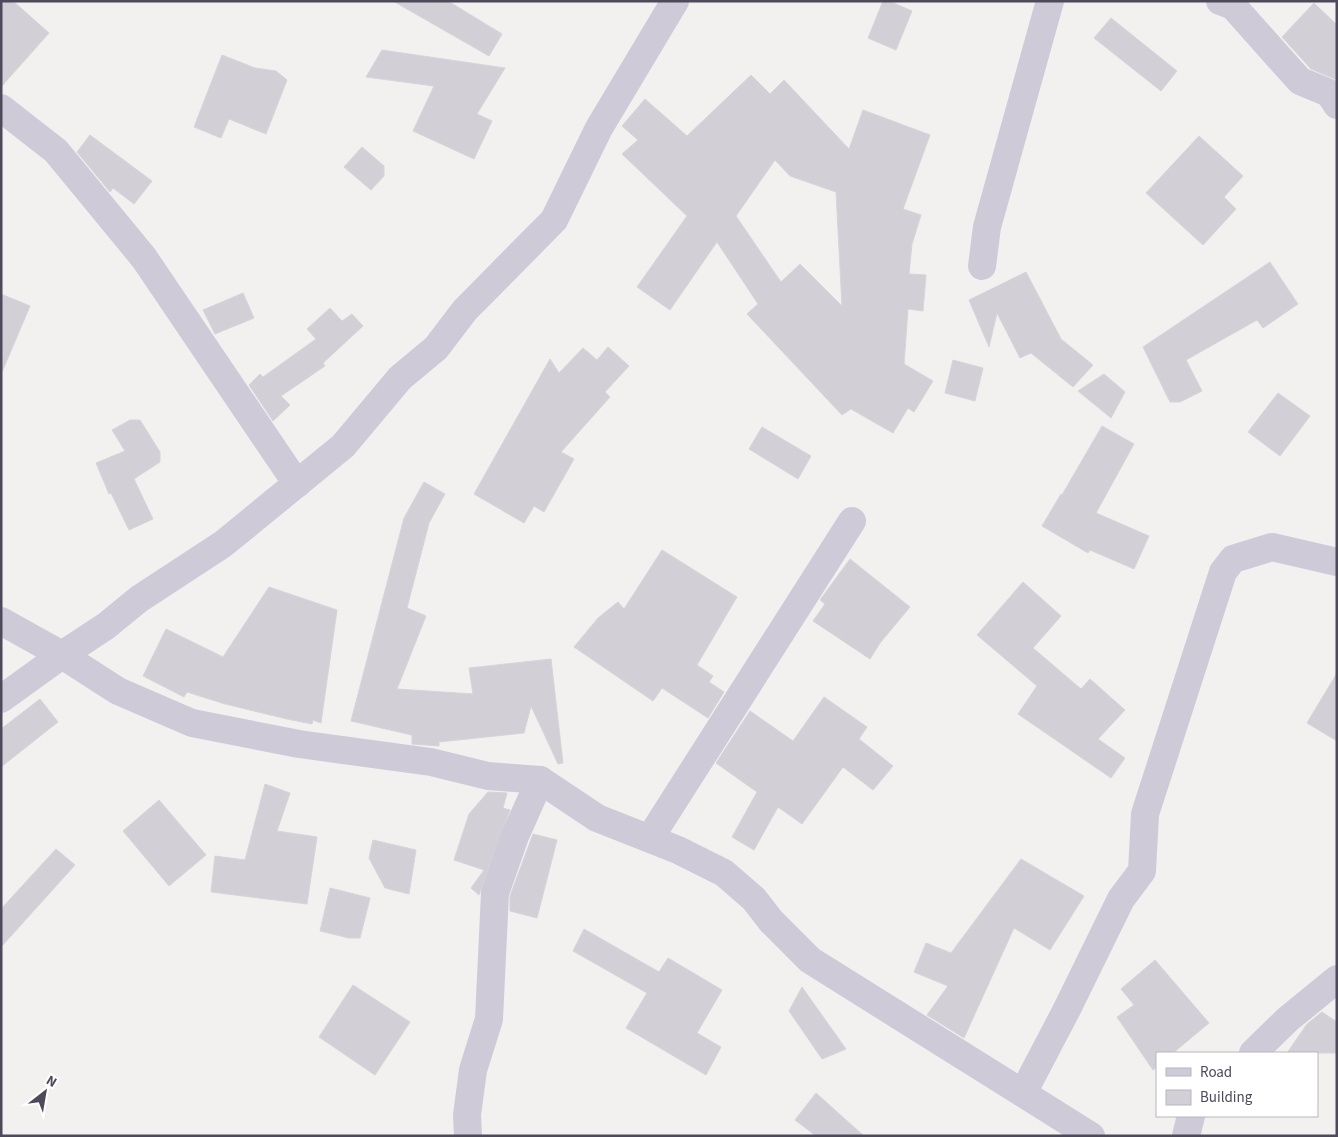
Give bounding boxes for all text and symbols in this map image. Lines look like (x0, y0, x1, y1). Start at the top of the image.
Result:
legend (1156, 1052, 1318, 1117)
text: Road (1200, 1062, 1232, 1083)
north arrow (20, 1067, 70, 1117)
text: N (42, 1071, 60, 1093)
text: Building (1200, 1087, 1253, 1108)

